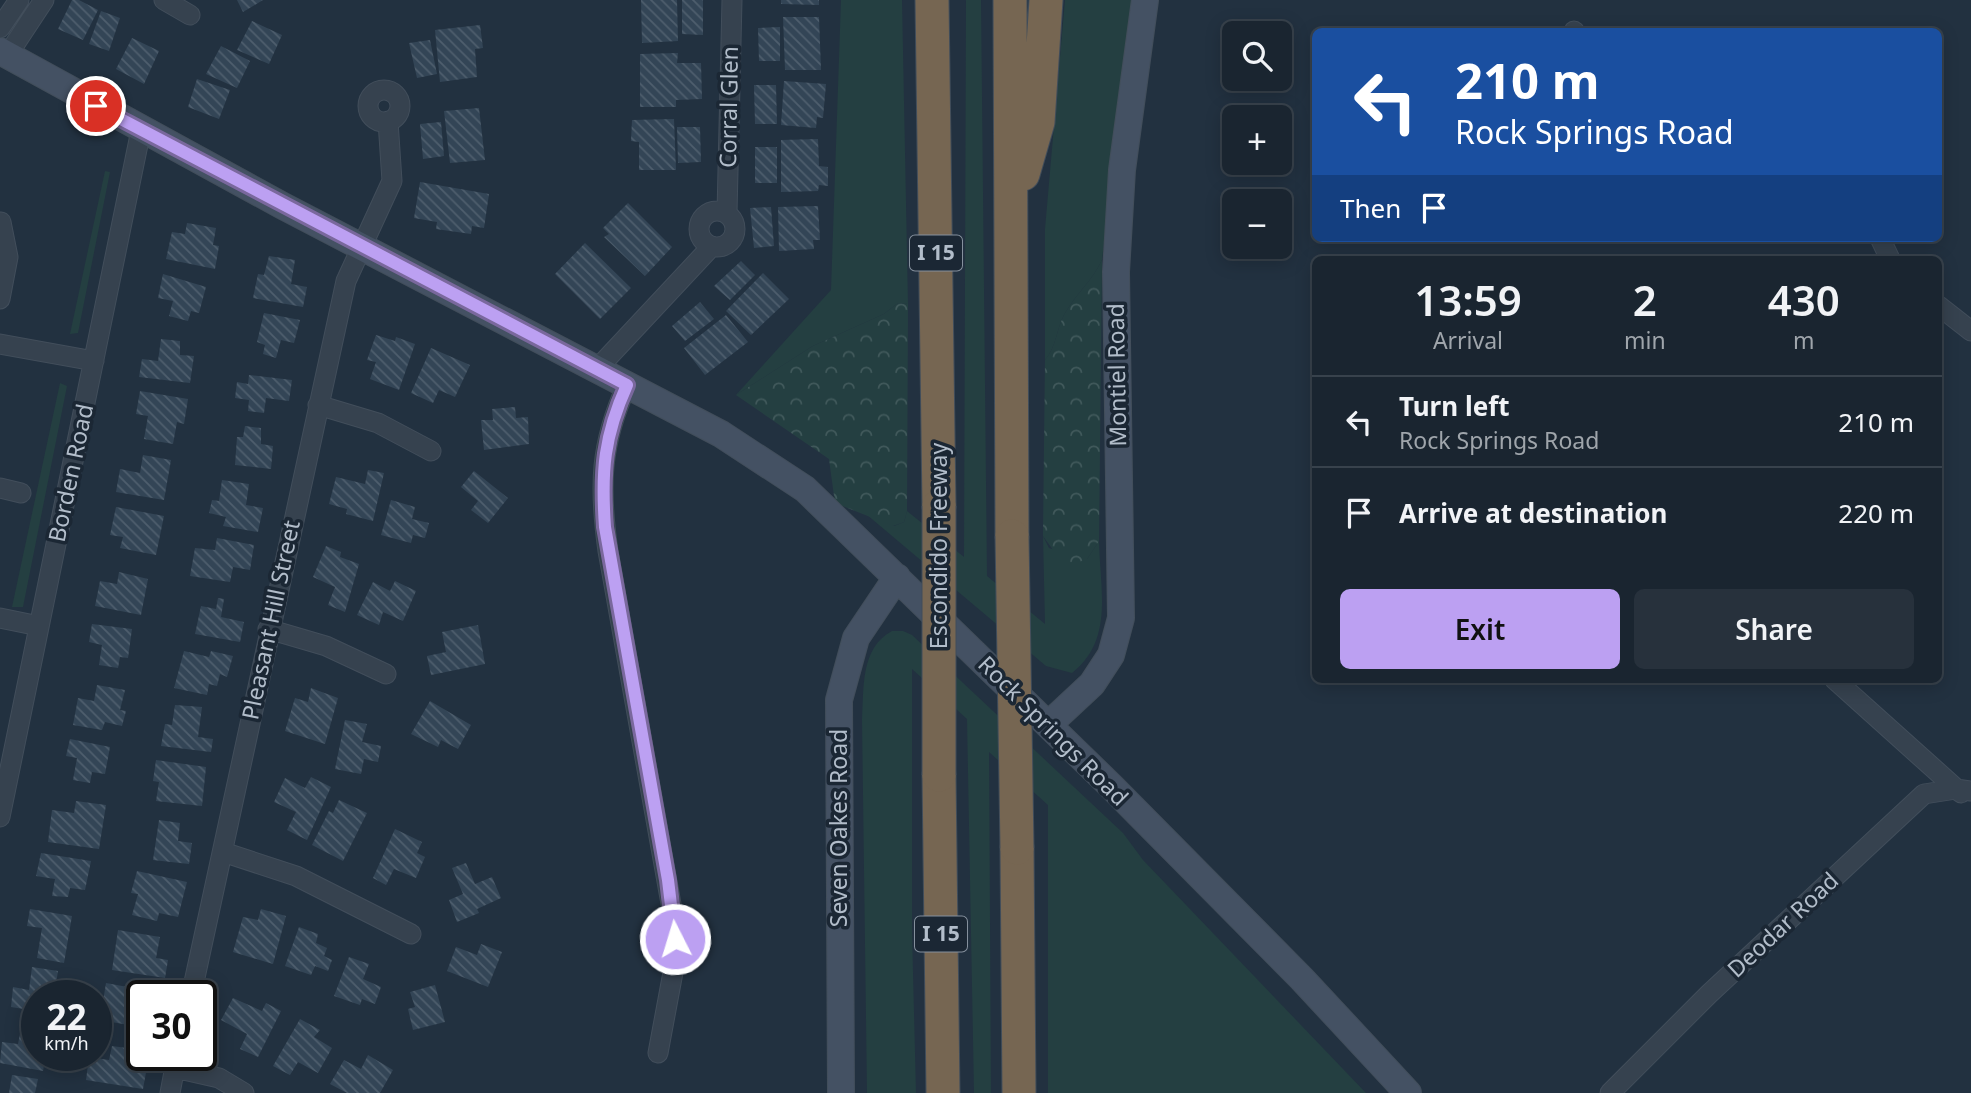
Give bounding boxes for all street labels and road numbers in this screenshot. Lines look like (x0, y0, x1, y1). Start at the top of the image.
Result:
street label: Corral Glen (711, 46, 745, 168)
road number: I 15 (910, 236, 962, 270)
street label: Montiel Road (1099, 303, 1133, 447)
street label: Borden Road (40, 401, 100, 545)
street label: Escondido Freeway (922, 443, 954, 649)
street label: Pleasant Hill Street (233, 517, 307, 722)
street label: Rock Springs Road (972, 648, 1136, 812)
street label: Seven Oakes Road (822, 729, 854, 927)
street label: Deodar Road (1720, 864, 1845, 984)
road number: I 15 (915, 916, 967, 951)

